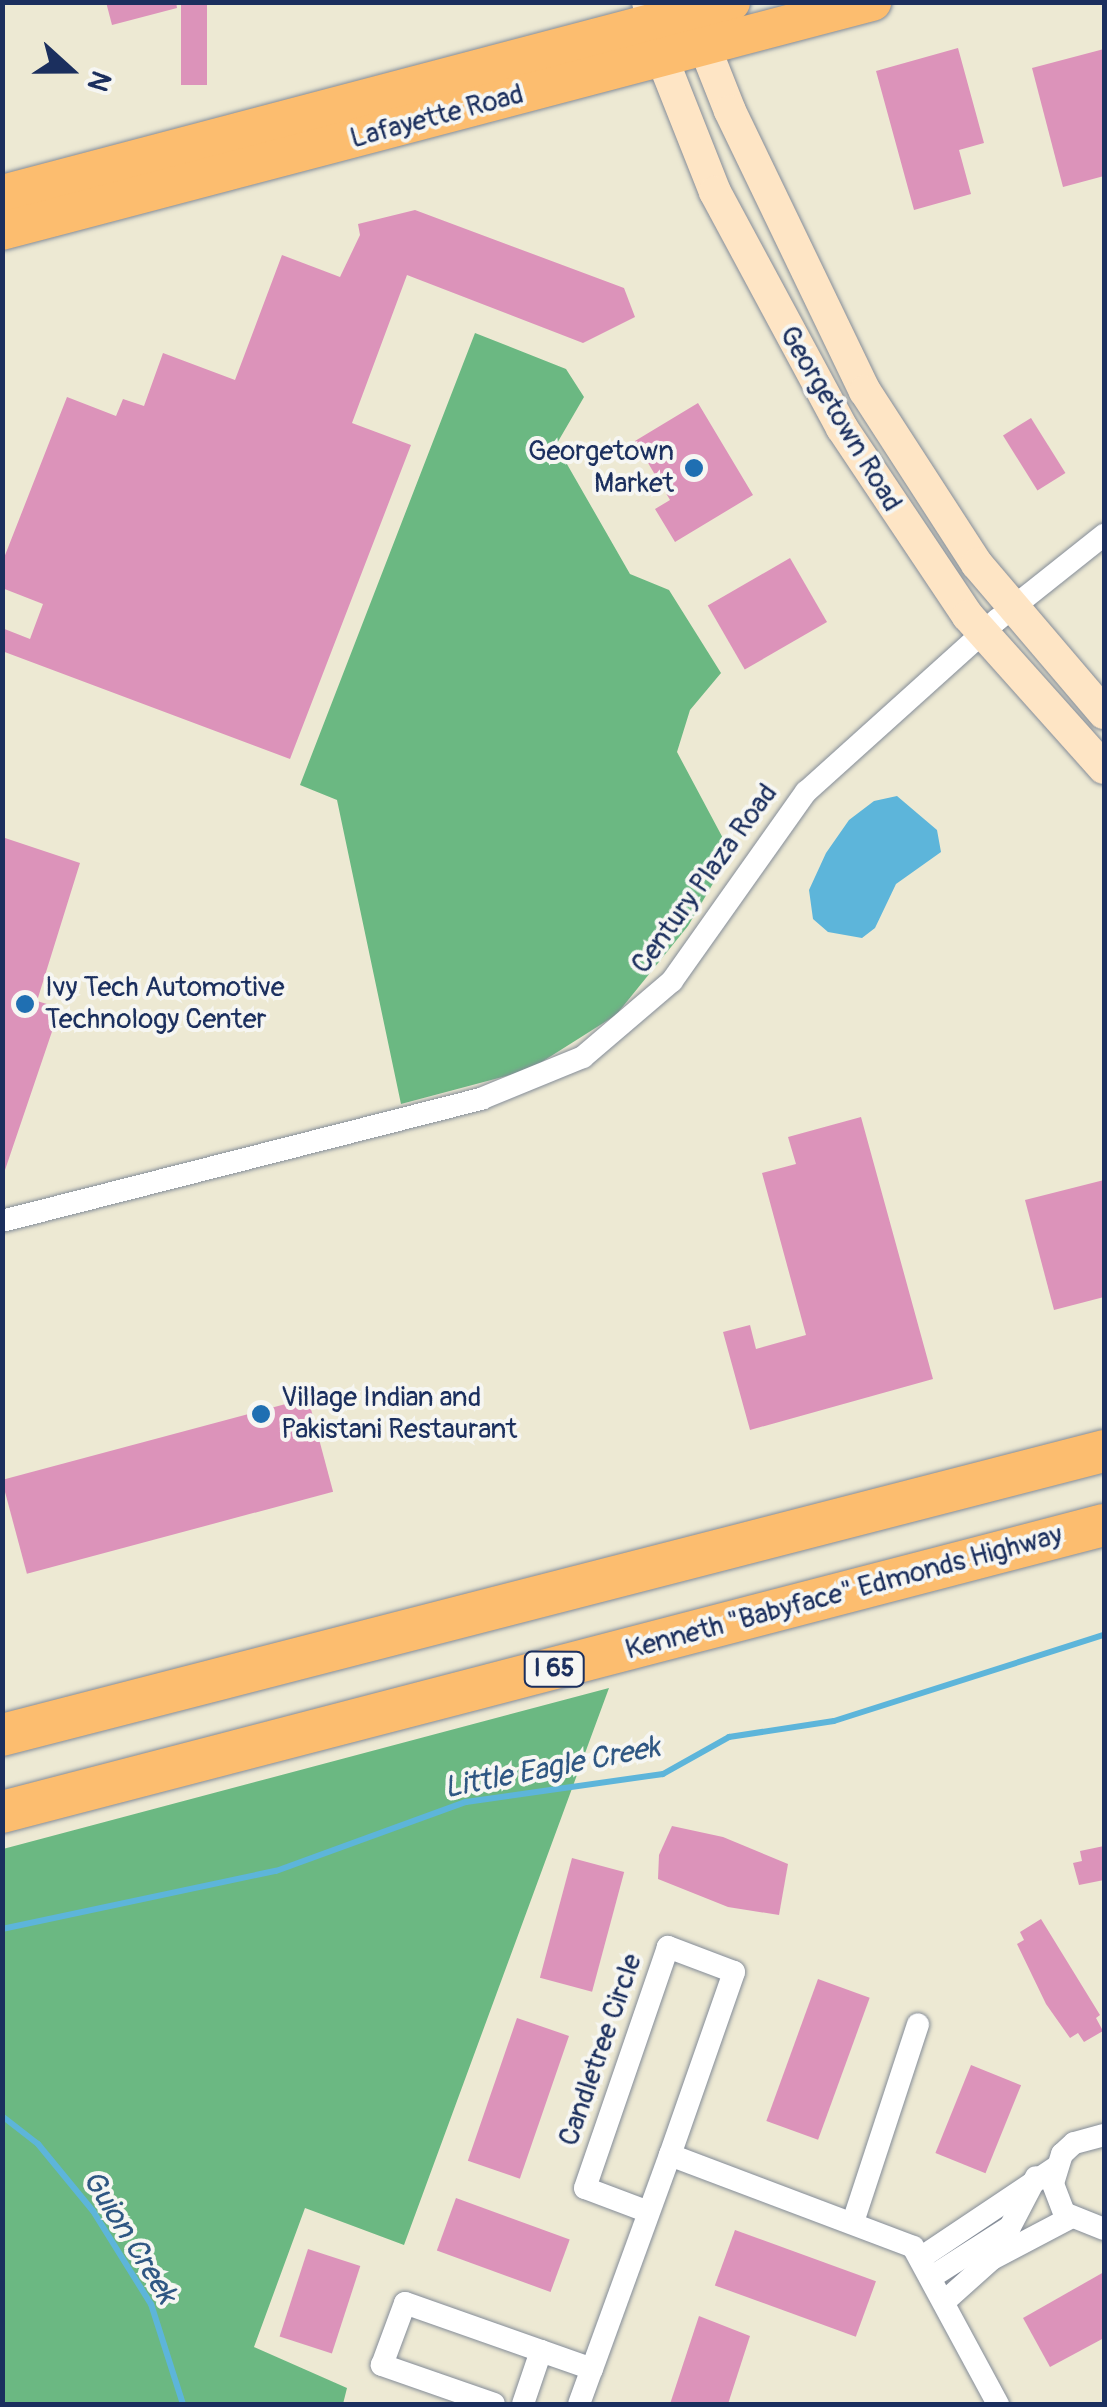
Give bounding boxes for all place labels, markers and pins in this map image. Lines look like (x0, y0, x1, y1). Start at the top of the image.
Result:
place label: Georgetown Market (528, 435, 674, 501)
marker: Georgetown Market (683, 457, 705, 479)
place label: Ivy Tech Automotive Technology Center (45, 971, 285, 1037)
marker: Ivy Tech Automotive Technology Center (14, 993, 36, 1015)
place label: Village Indian and Pakistani Restaurant (281, 1381, 517, 1447)
marker: Village Indian and Pakistani Restaurant (250, 1403, 272, 1425)

